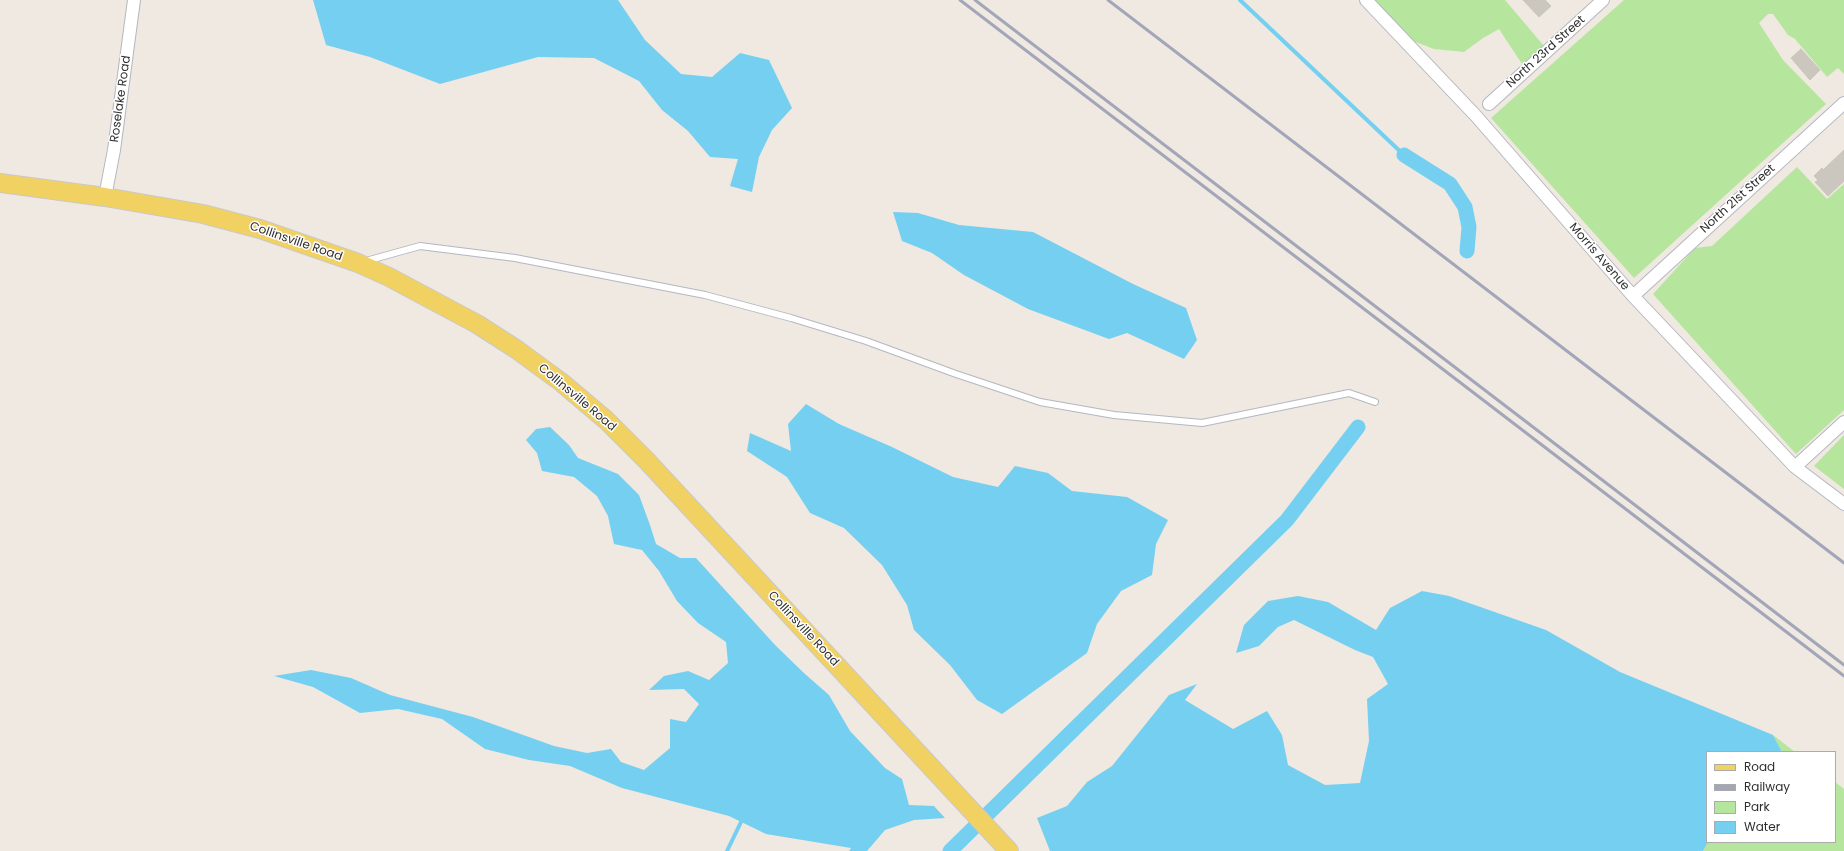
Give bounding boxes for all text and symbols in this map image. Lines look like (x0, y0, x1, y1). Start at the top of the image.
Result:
street label: North 23rd Street (1504, 13, 1588, 91)
street label: Roselake Road (108, 55, 134, 143)
street label: North 21st Street (1698, 162, 1778, 236)
street label: Collinsville Road (248, 219, 344, 265)
street label: Morris Avenue (1566, 220, 1632, 294)
street label: Collinsville Road (535, 361, 619, 435)
street label: Collinsville Road (765, 589, 841, 669)
legend (1706, 751, 1836, 843)
text: Road (1744, 758, 1775, 775)
text: Railway (1744, 778, 1790, 795)
text: Park (1744, 798, 1770, 815)
text: Water (1744, 818, 1780, 835)

